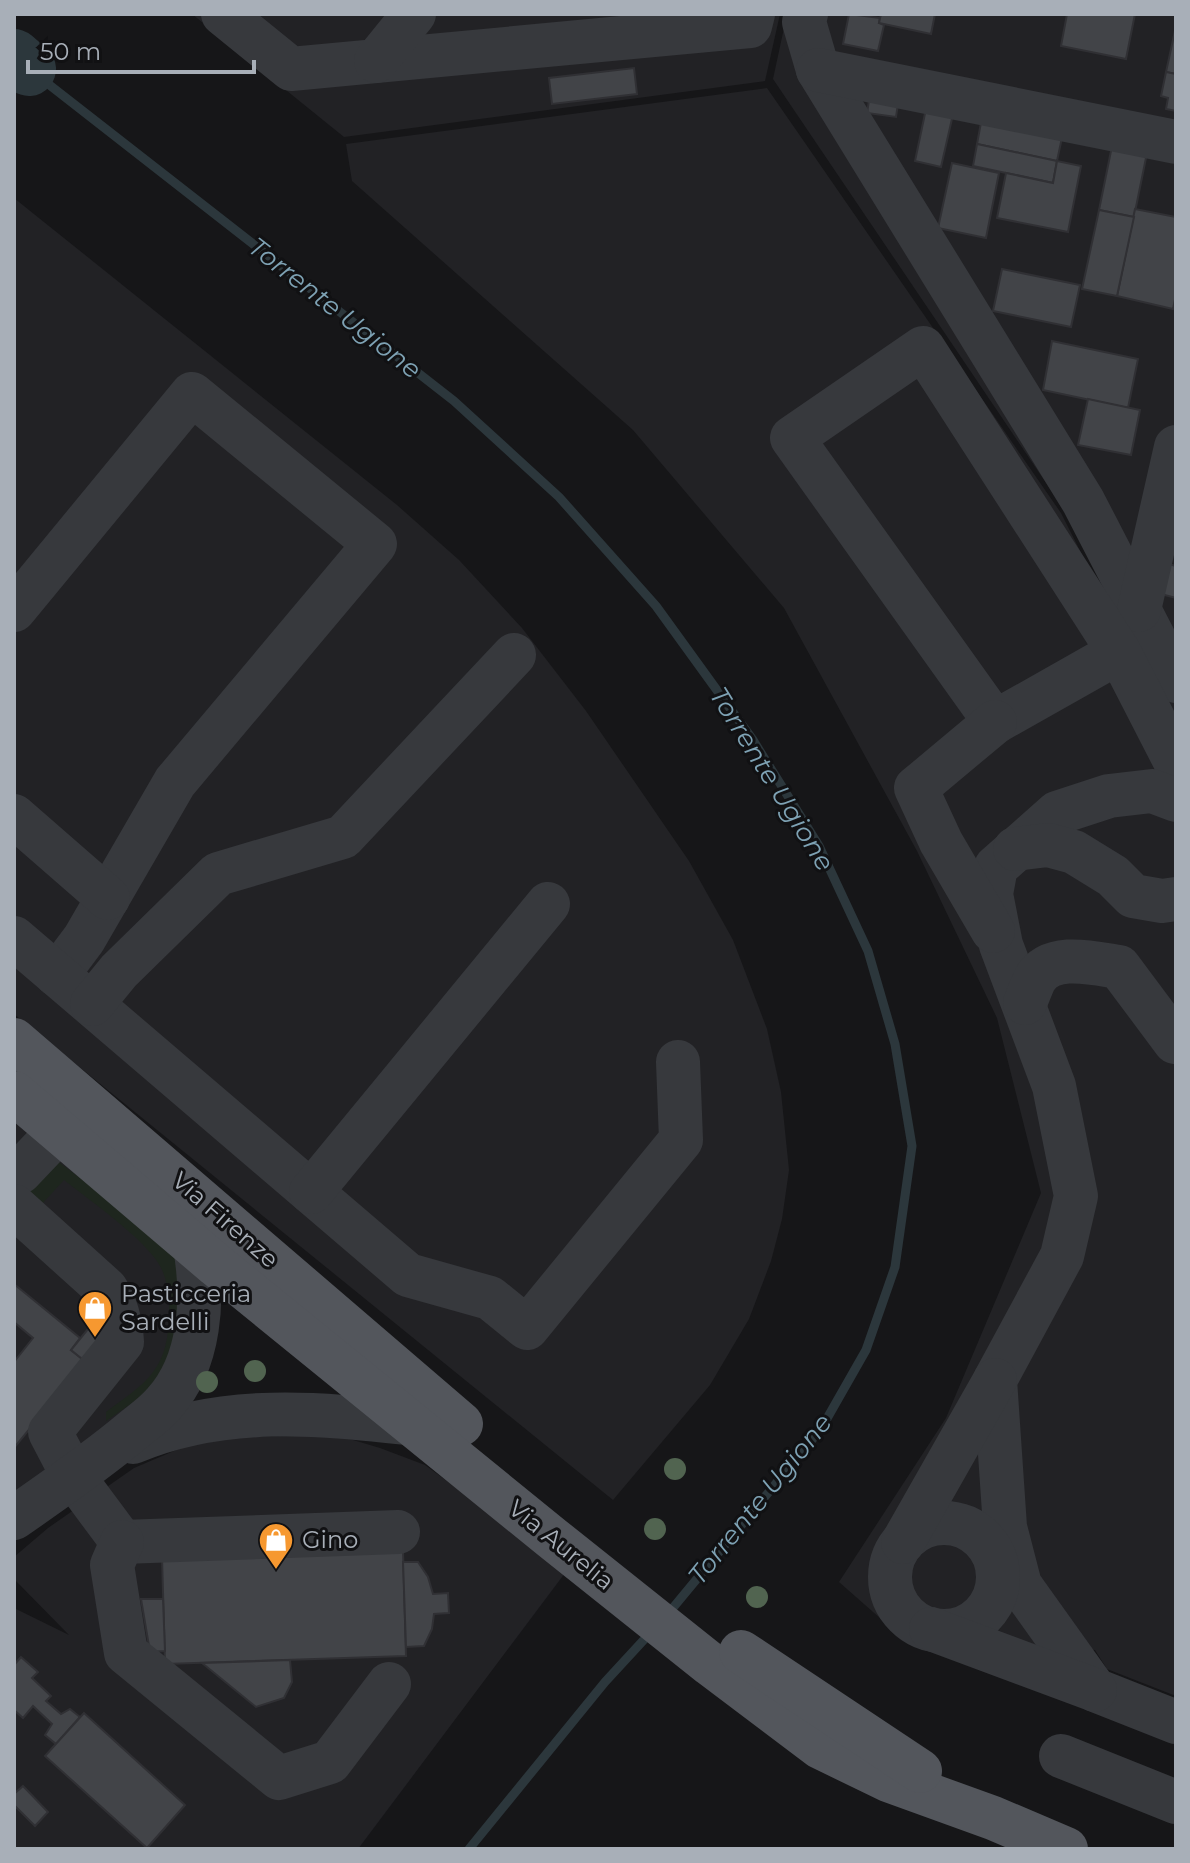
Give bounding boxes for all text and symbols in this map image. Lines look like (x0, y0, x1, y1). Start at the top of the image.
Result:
scale bar (28, 24, 254, 74)
text: 50 m (40, 37, 101, 66)
water label: Torrente Ugione (242, 231, 428, 385)
water label: Torrente Ugione (703, 681, 841, 877)
street label: Via Firenze (166, 1166, 284, 1274)
place label: Pasticceria Sardelli (121, 1279, 251, 1336)
shop icon: Pasticceria Sardelli (76, 1289, 114, 1339)
water label: Torrente Ugione (681, 1407, 839, 1591)
street label: Via Aurelia (503, 1493, 620, 1596)
shop icon: Gino (257, 1521, 295, 1571)
place label: Gino (302, 1525, 358, 1554)

